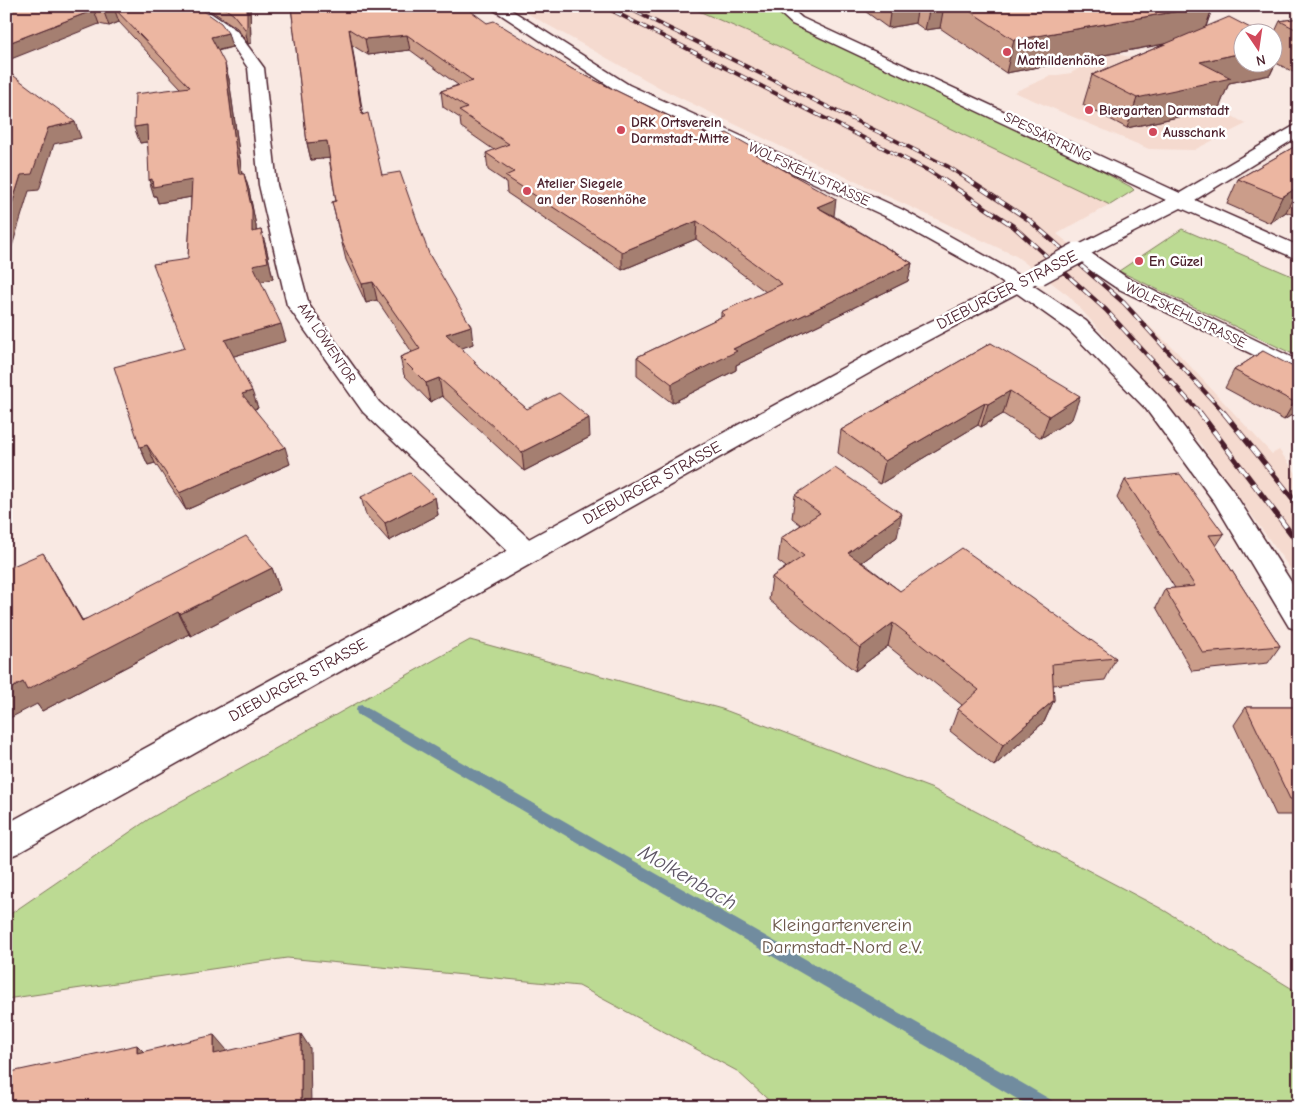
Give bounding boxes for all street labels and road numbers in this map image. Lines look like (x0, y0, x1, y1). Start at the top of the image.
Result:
street label: SPESSARTRING (1001, 108, 1095, 166)
street label: WOLFSKEHLSTRASSE (745, 138, 873, 210)
street label: DIEBURGER STRASSE (934, 247, 1081, 333)
street label: WOLFSKEHLSTRASSE (1123, 278, 1249, 352)
street label: AM LÖWENTOR (294, 300, 360, 386)
street label: DIEBURGER STRASSE (580, 437, 725, 529)
street label: DIEBURGER STRASSE (226, 634, 371, 726)

